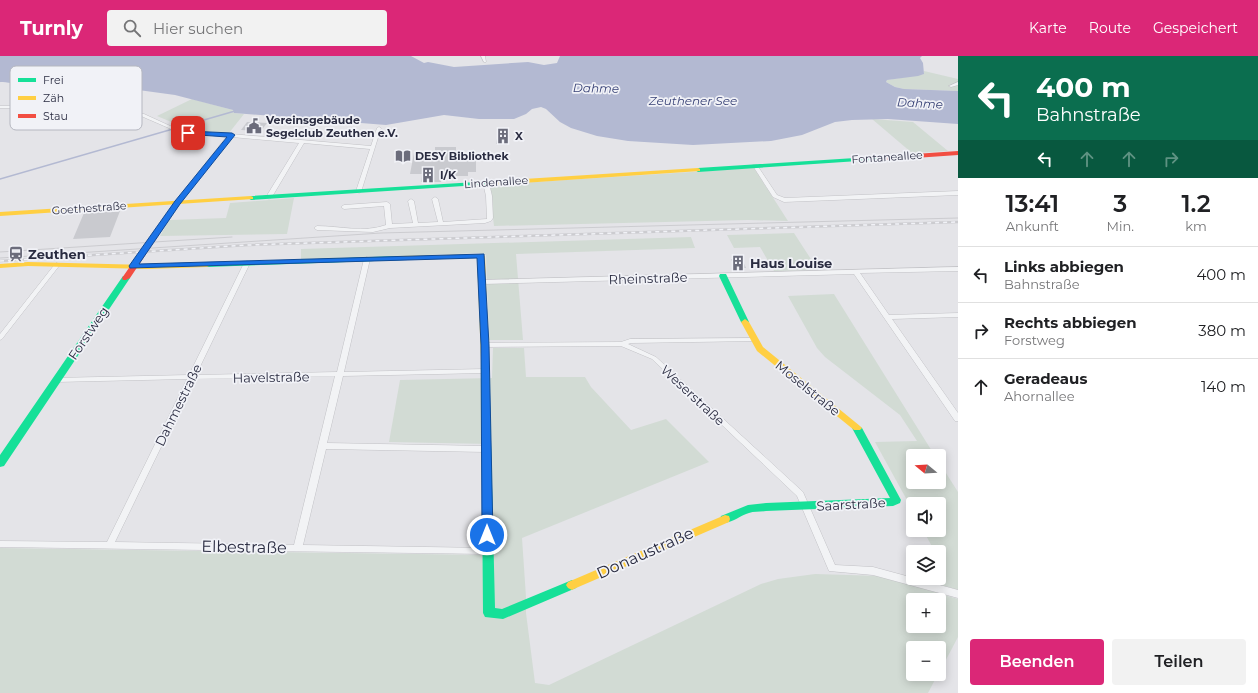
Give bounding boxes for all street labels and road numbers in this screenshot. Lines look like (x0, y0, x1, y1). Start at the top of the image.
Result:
street label: Fontaneallee (851, 148, 923, 166)
street label: Lindenallee (464, 173, 529, 191)
street label: Goethestraße (51, 198, 127, 218)
street label: Rheinstraße (608, 269, 688, 287)
street label: Forstweg (64, 303, 112, 363)
street label: Moselstraße (772, 357, 844, 419)
street label: Dahmestraße (151, 361, 205, 449)
street label: Weserstraße (658, 361, 728, 429)
street label: Havelstraße (232, 368, 310, 386)
street label: Saarstraße (816, 494, 886, 514)
street label: Donaustraße (594, 523, 696, 583)
street label: Elbestraße (201, 537, 287, 557)

